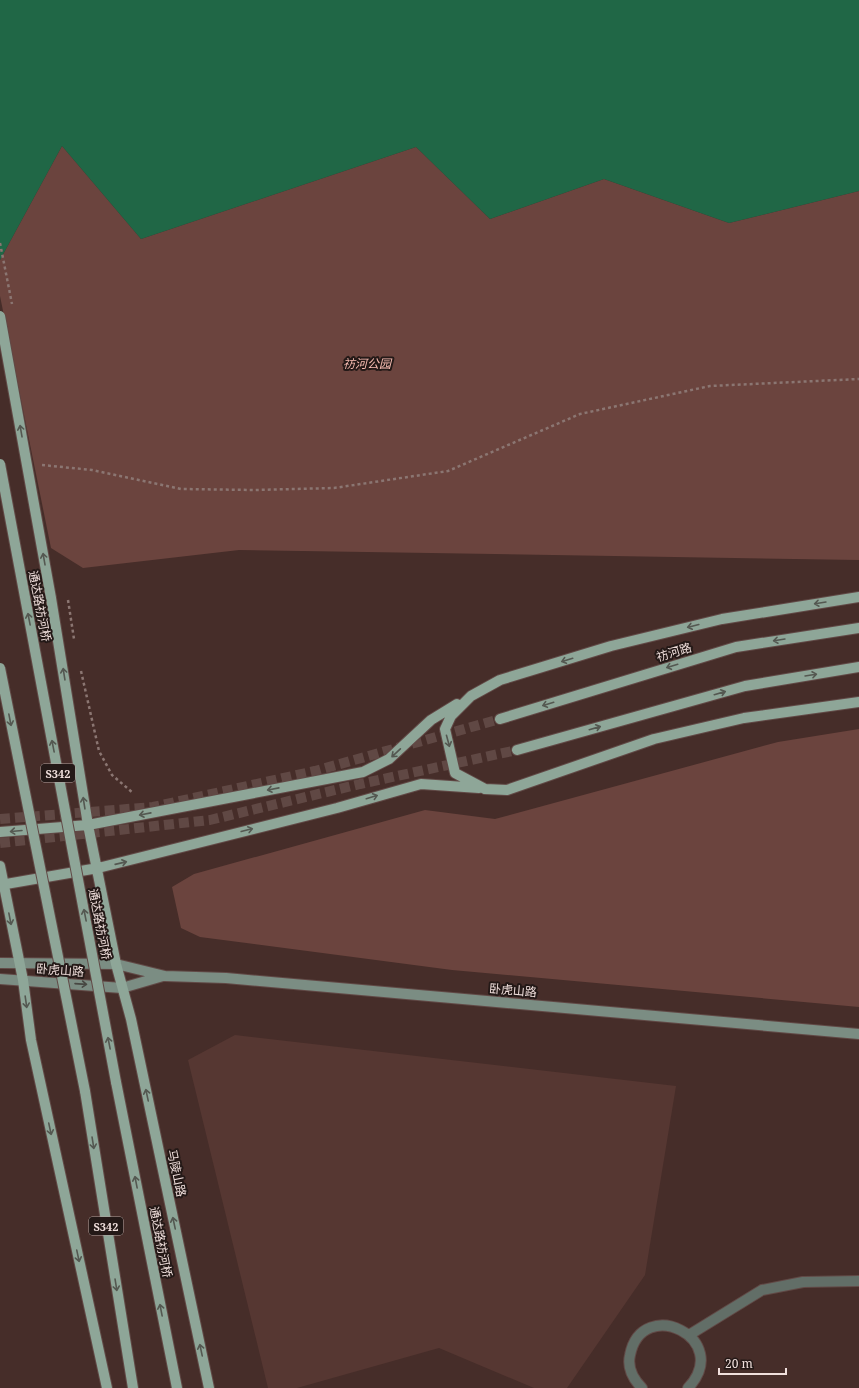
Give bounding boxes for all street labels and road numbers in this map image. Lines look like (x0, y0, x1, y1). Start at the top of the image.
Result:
street label: 通达路祊河桥 (25, 569, 55, 643)
street label: 祊河路 (654, 639, 694, 665)
road number: S342 (41, 764, 75, 782)
street label: 通达路祊河桥 (85, 887, 115, 961)
street label: 卧虎山路 (35, 960, 85, 980)
street label: 卧虎山路 (488, 979, 538, 1001)
street label: 马陵山路 (164, 1148, 190, 1198)
street label: 通达路祊河桥 (146, 1205, 176, 1279)
road number: S342 (89, 1217, 123, 1235)

